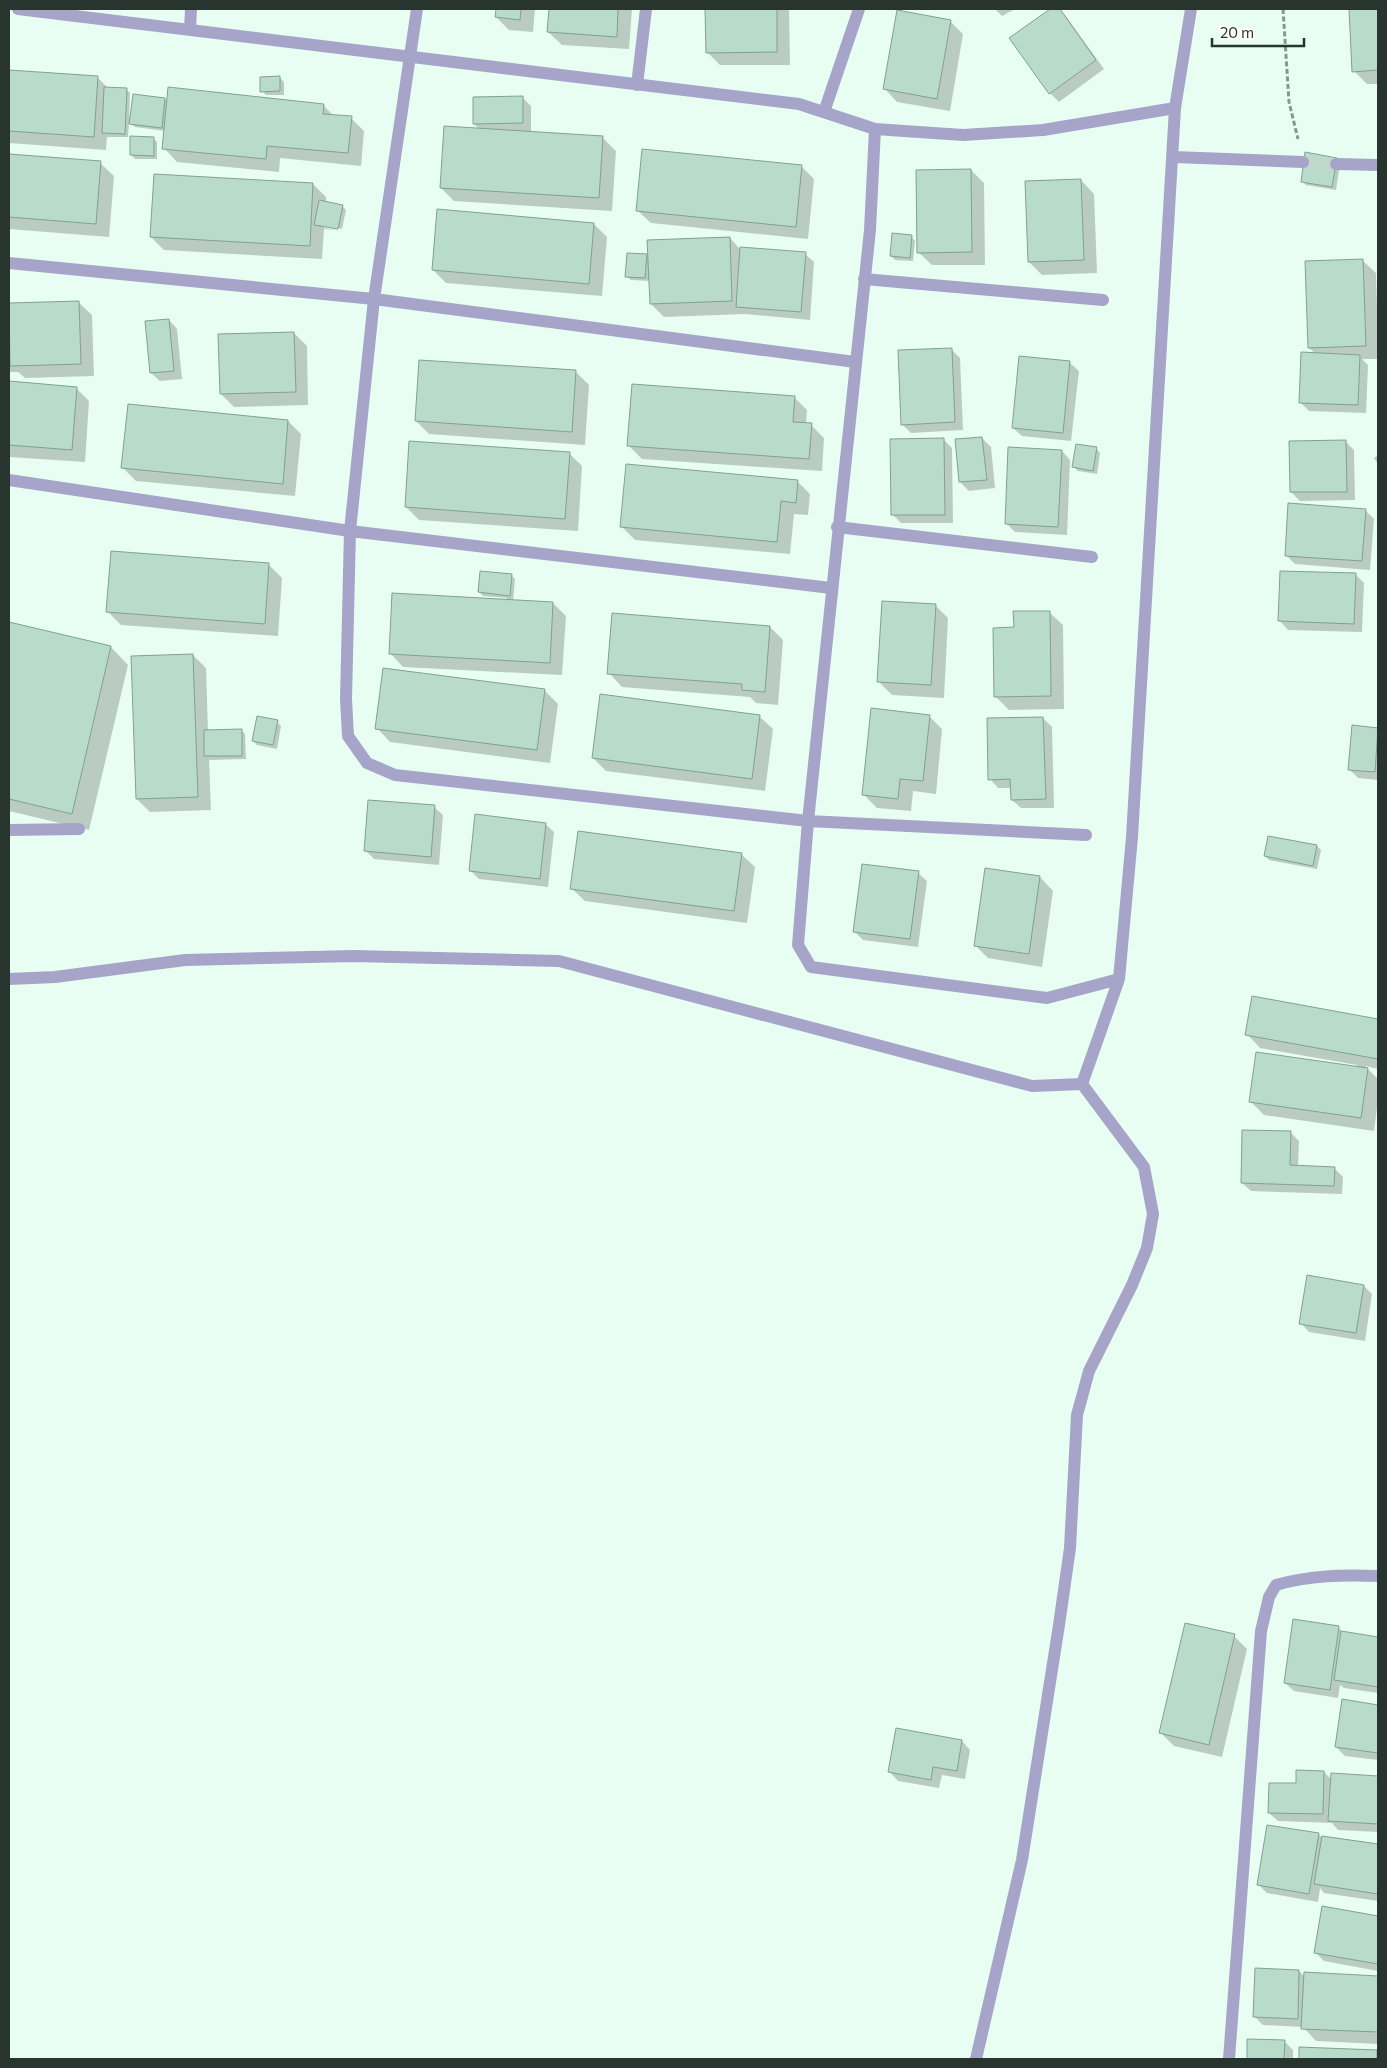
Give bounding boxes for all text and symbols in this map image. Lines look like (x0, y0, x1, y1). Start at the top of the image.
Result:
scale bar (1212, 15, 1304, 47)
text: 20 m (1220, 23, 1254, 41)

